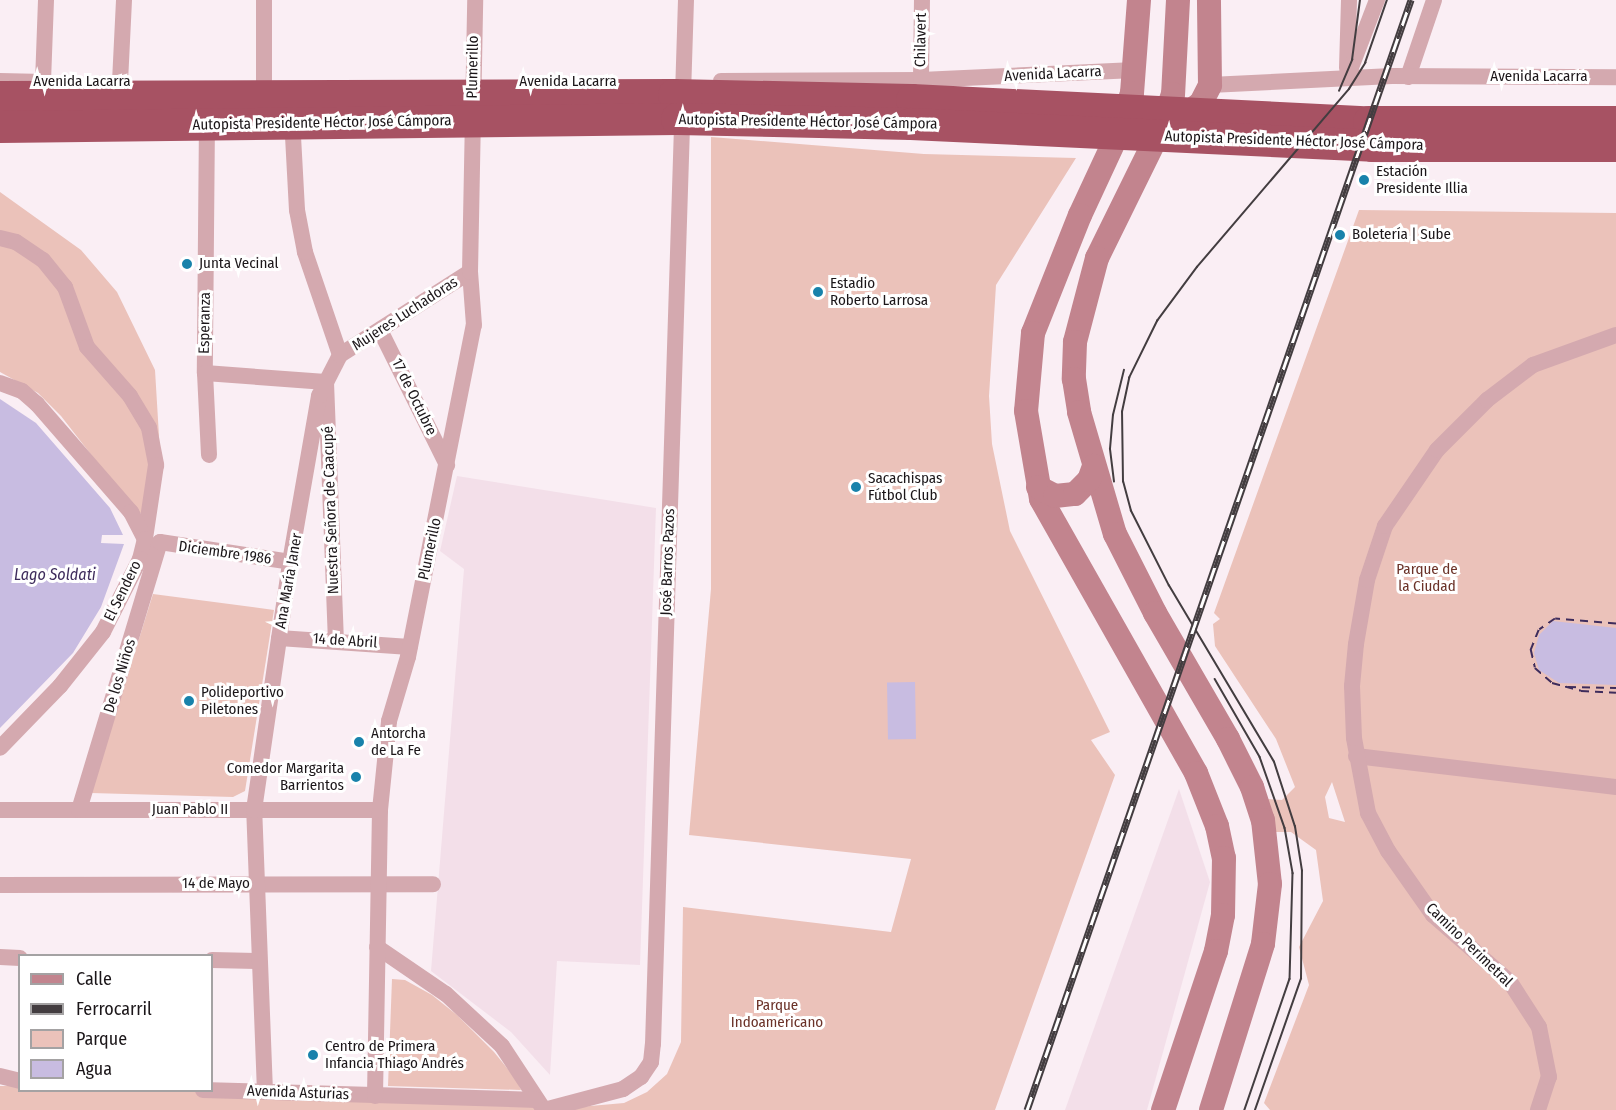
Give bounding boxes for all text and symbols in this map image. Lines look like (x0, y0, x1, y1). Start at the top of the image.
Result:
street label: Chilavert (912, 13, 930, 67)
street label: Plumerillo (463, 35, 483, 99)
street label: Avenida Lacarra (1004, 62, 1102, 86)
street label: Avenida Lacarra (1490, 68, 1588, 86)
street label: Avenida Lacarra (33, 73, 131, 91)
street label: Avenida Lacarra (519, 73, 617, 91)
street label: Autopista Presidente Héctor José Cámpora (678, 111, 938, 133)
street label: Autopista Presidente Héctor José Cámpora (192, 112, 452, 134)
street label: Autopista Presidente Héctor José Cámpora (1164, 127, 1424, 155)
place label: Estación Presidente Illia (1376, 162, 1468, 197)
marker: Estación Presidente Illia (1357, 173, 1371, 187)
place label: Boletería | Sube (1352, 226, 1451, 244)
marker: Boletería | Sube (1333, 228, 1347, 242)
place label: Junta Vecinal (199, 255, 278, 273)
marker: Junta Vecinal (180, 257, 194, 271)
street label: Mujeres Luchadoras (349, 273, 461, 355)
place label: Estadio Roberto Larrosa (830, 274, 928, 309)
marker: Estadio Roberto Larrosa (811, 285, 825, 299)
street label: Esperanza (195, 292, 215, 354)
street label: 17 de Octubre (388, 356, 440, 438)
street label: Nuestra Señora de Caacupé (319, 426, 343, 594)
place label: Sacachispas Fútbol Club (868, 469, 942, 504)
marker: Sacachispas Fútbol Club (849, 480, 863, 494)
street label: José Barros Pazos (657, 508, 679, 616)
street label: Plumerillo (415, 516, 445, 582)
street label: Ana María Janer (272, 532, 306, 630)
street label: Diciembre 1986 (177, 538, 273, 568)
street label: El Sendero (101, 558, 145, 624)
park label: Parque de la Ciudad (1396, 560, 1458, 595)
water label: Lago Soldati (14, 565, 96, 585)
street label: 14 de Abril (312, 630, 378, 652)
street label: De los Niños (100, 637, 140, 715)
place label: Polideportivo Piletones (201, 683, 284, 718)
marker: Polideportivo Piletones (182, 694, 196, 708)
place label: Antorcha de La Fe (371, 724, 426, 759)
marker: Antorcha de La Fe (352, 735, 366, 749)
place label: Comedor Margarita Barrientos (227, 759, 344, 794)
marker: Comedor Margarita Barrientos (349, 770, 363, 784)
street label: Juan Pablo II (152, 801, 228, 819)
street label: 14 de Mayo (182, 875, 250, 893)
street label: Camino Perimetral (1422, 899, 1516, 991)
legend (18, 954, 213, 1092)
text: Calle (76, 968, 112, 990)
park label: Parque Indoamericano (731, 996, 823, 1031)
text: Ferrocarril (76, 998, 152, 1020)
text: Parque (76, 1028, 127, 1050)
place label: Centro de Primera Infancia Thiago Andrés (325, 1037, 464, 1072)
marker: Centro de Primera Infancia Thiago Andrés (306, 1048, 320, 1062)
text: Agua (76, 1058, 112, 1080)
street label: Avenida Asturias (247, 1082, 349, 1104)

